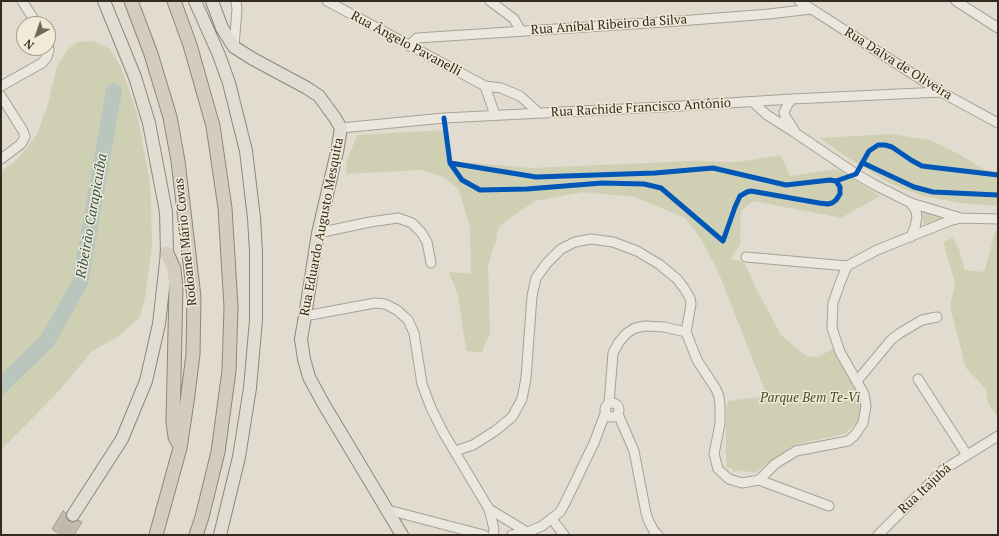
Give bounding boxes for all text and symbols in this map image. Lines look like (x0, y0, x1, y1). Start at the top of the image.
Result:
street label: Rua Ângelo Pavanelli (348, 8, 464, 80)
street label: Rua Aníbal Ribeiro da Silva (530, 12, 688, 38)
north arrow (16, 16, 56, 56)
street label: Rua Dalva de Oliveira (841, 24, 955, 104)
text: N (21, 36, 37, 52)
street label: Rua Rachide Francisco Antônio (551, 95, 731, 121)
street label: Rua Eduardo Augusto Mesquita (297, 136, 347, 318)
water label: Ribeirão Carapicuíba (73, 152, 111, 280)
street label: Rodoanel Mário Covas (172, 177, 200, 307)
park label: Parque Bem Te-Vi (760, 390, 860, 406)
street label: Rua Itajubá (895, 461, 955, 517)

